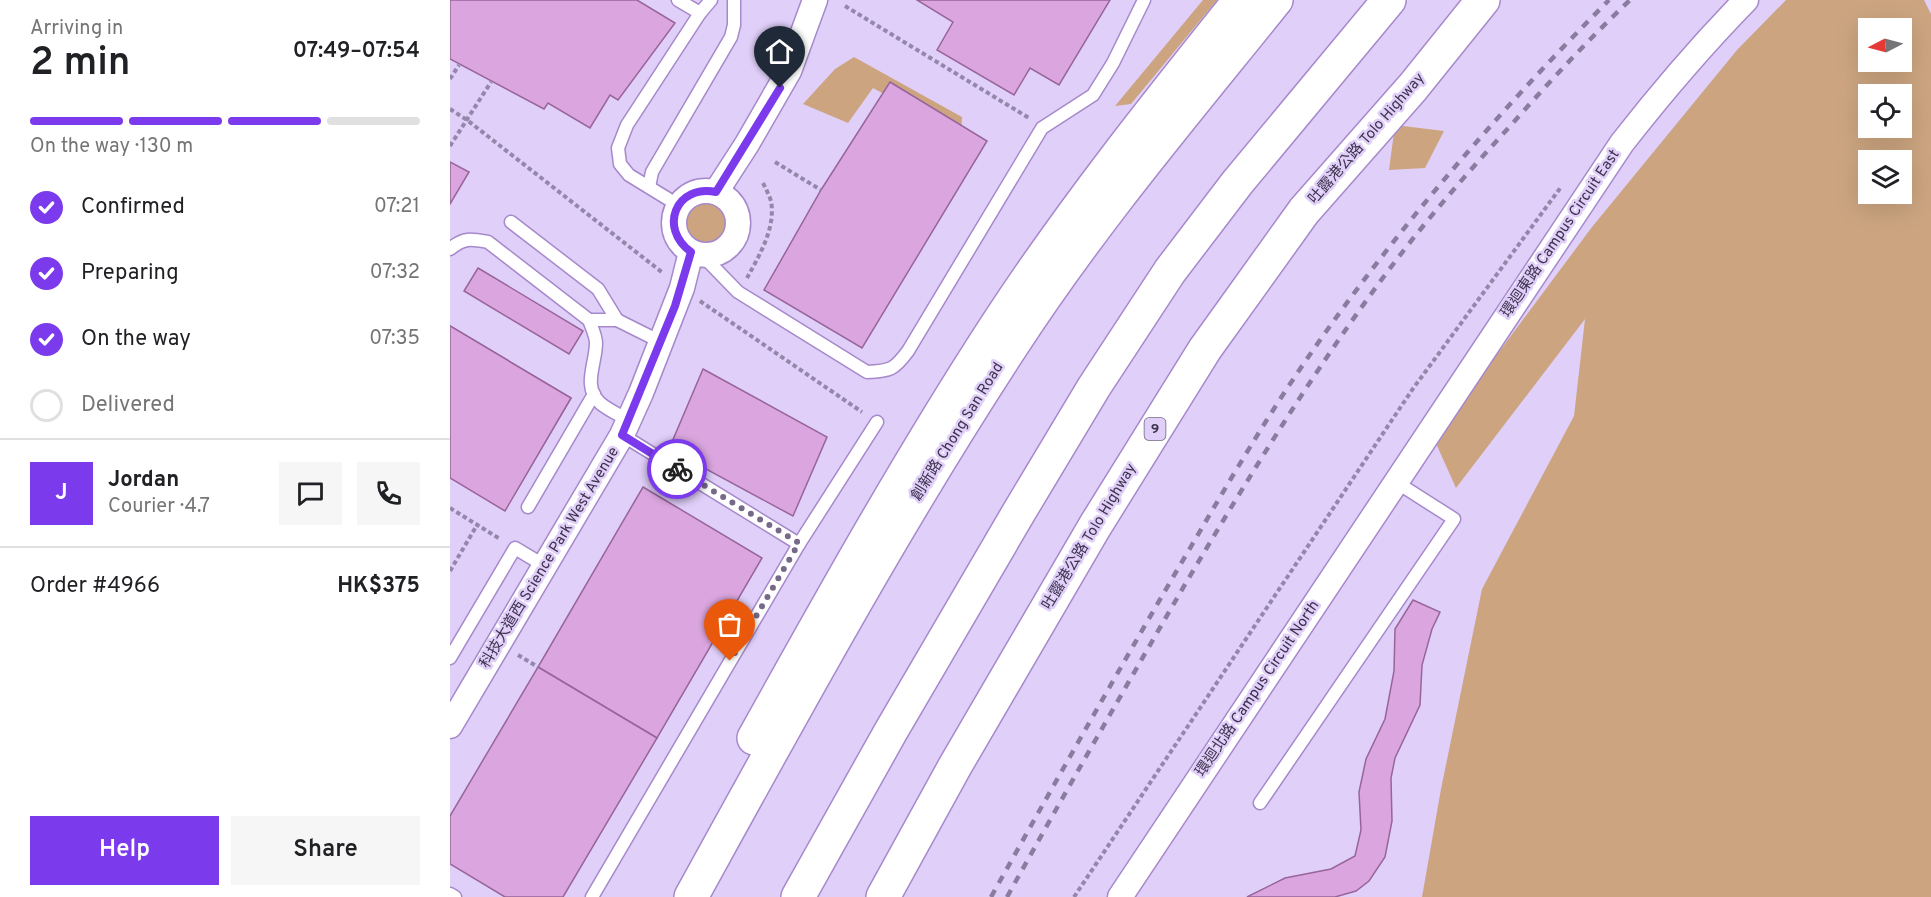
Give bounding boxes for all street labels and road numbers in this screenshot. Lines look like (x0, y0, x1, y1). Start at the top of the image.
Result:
street label: 吐露港公路 Tolo Highway (1305, 70, 1429, 208)
street label: 環迴東路 Campus Circuit East (1498, 146, 1624, 322)
street label: 創新路 Chong San Road (908, 359, 1008, 505)
road number: 9 (1144, 418, 1166, 440)
street label: 科技大道西 Science Park West Avenue (476, 444, 624, 672)
street label: 吐露港公路 Tolo Highway (1039, 460, 1141, 614)
street label: 環迴北路 Campus Circuit North (1191, 597, 1324, 781)

